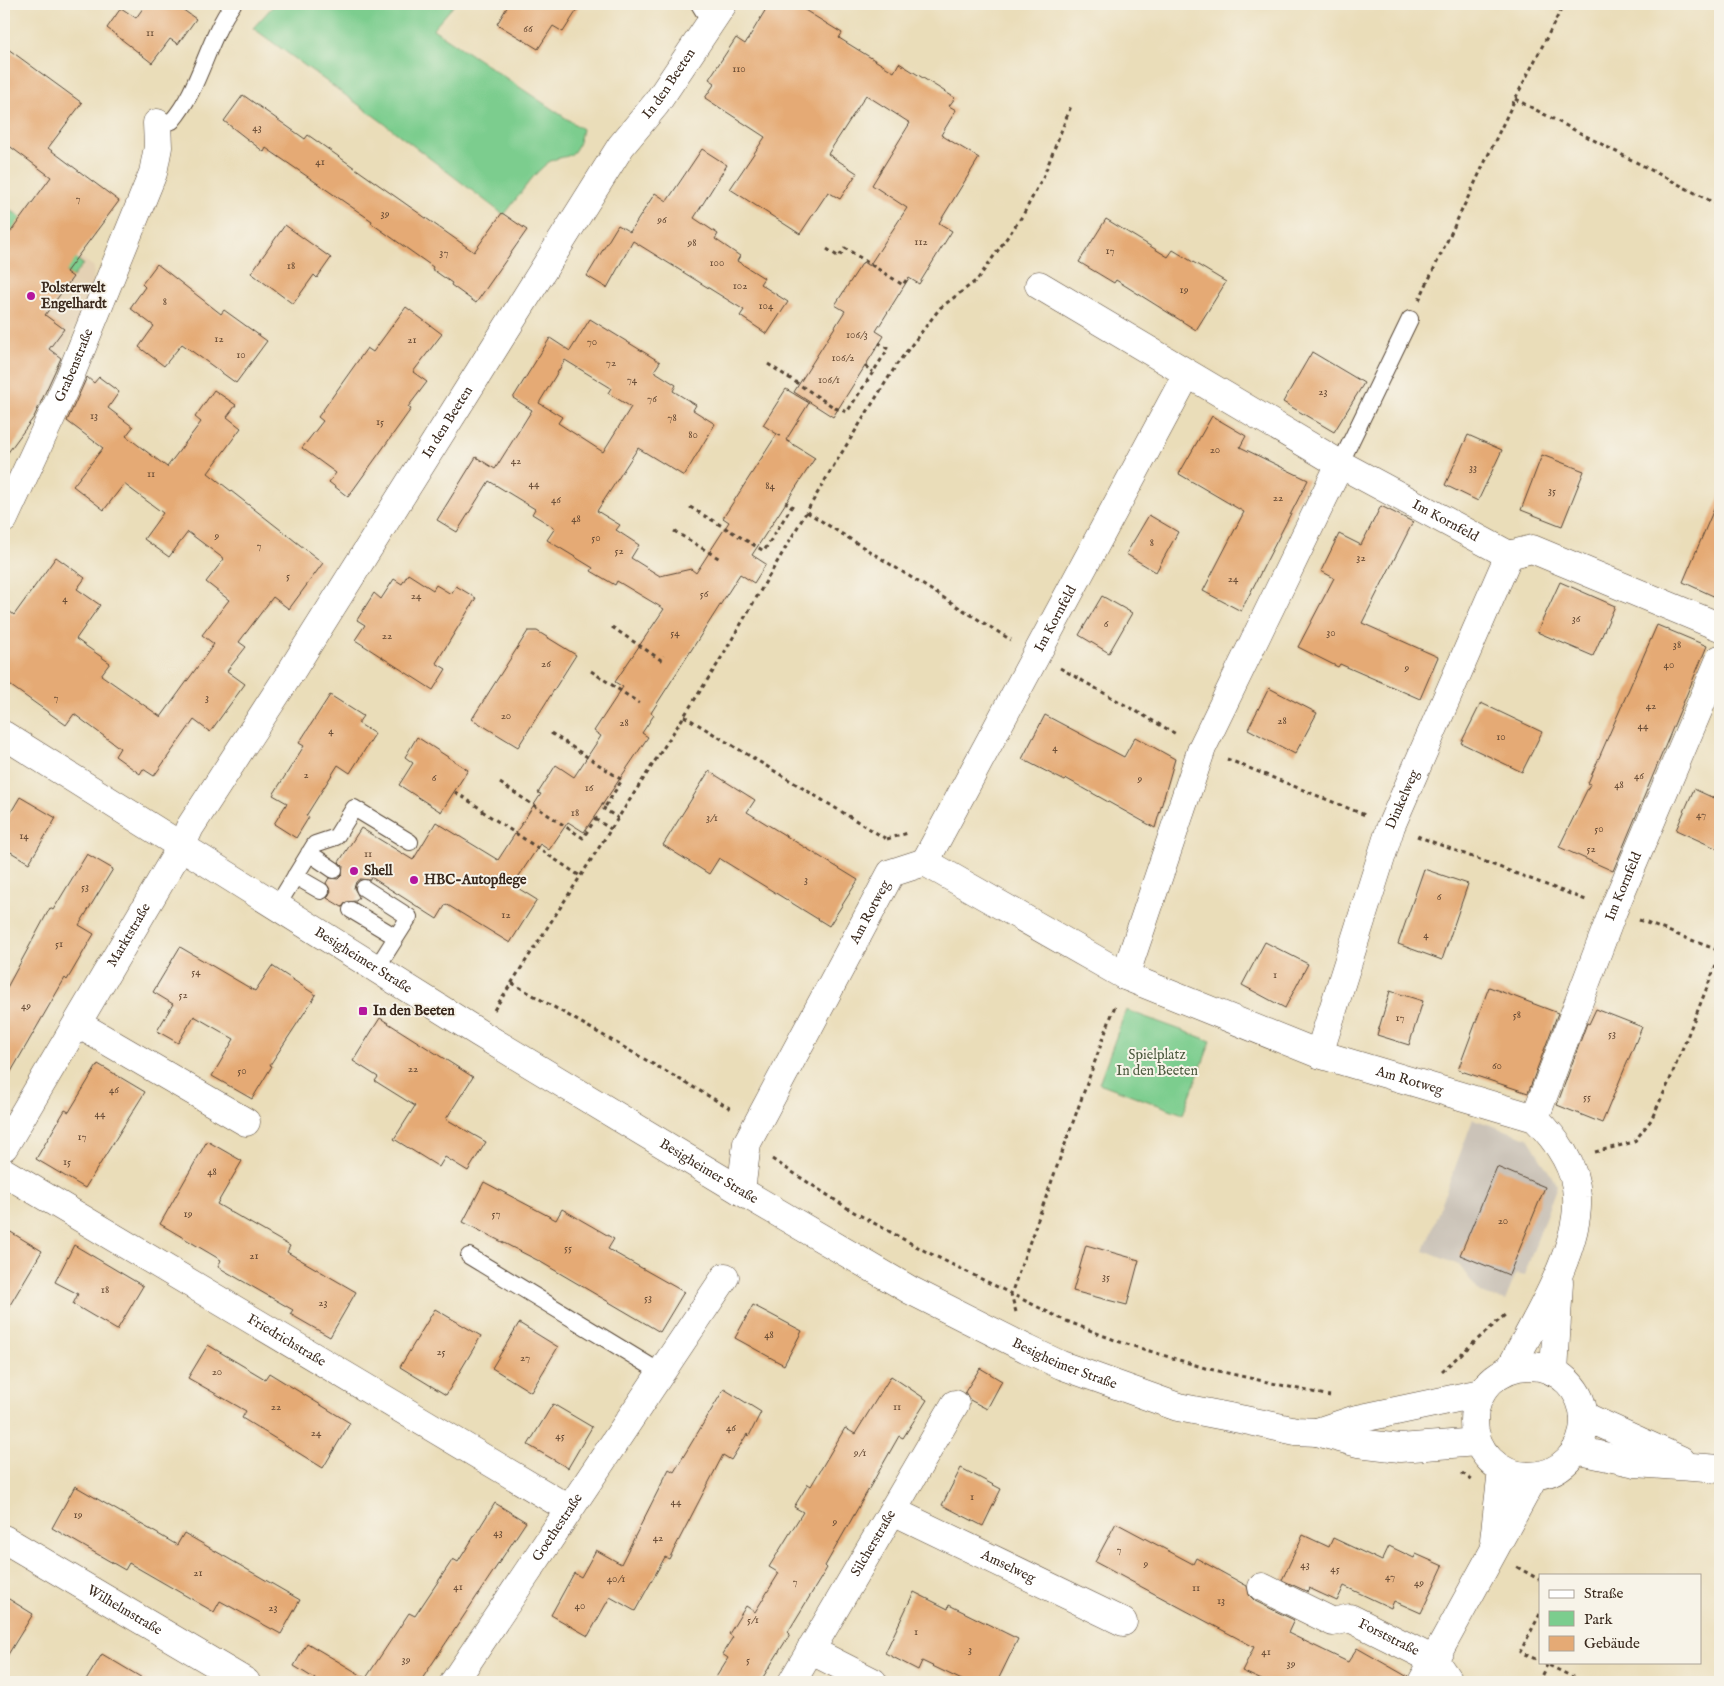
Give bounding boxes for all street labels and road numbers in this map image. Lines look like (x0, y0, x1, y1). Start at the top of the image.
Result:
street label: In den Beeten (638, 45, 700, 123)
street label: Grabenstraße (51, 325, 98, 405)
street label: In den Beeten (418, 382, 477, 462)
street label: Im Kornfeld (1409, 496, 1482, 546)
street label: Im Kornfeld (1030, 582, 1081, 655)
street label: Dinkelweg (1382, 767, 1424, 832)
street label: Im Kornfeld (1601, 849, 1646, 923)
street label: Am Rotweg (845, 877, 895, 948)
street label: Marktstraße (103, 899, 155, 970)
street label: Besigheimer Straße (311, 923, 416, 998)
street label: Am Rotweg (1373, 1062, 1446, 1099)
street label: Besigheimer Straße (656, 1135, 762, 1208)
street label: Friedrichstraße (244, 1310, 330, 1371)
street label: Besigheimer Straße (1009, 1334, 1120, 1394)
street label: Goethestraße (528, 1489, 587, 1565)
street label: Silcherstraße (847, 1506, 900, 1580)
street label: Amselweg (977, 1545, 1039, 1588)
street label: Wilhelmstraße (84, 1581, 166, 1640)
street label: Forststraße (1355, 1615, 1423, 1660)

